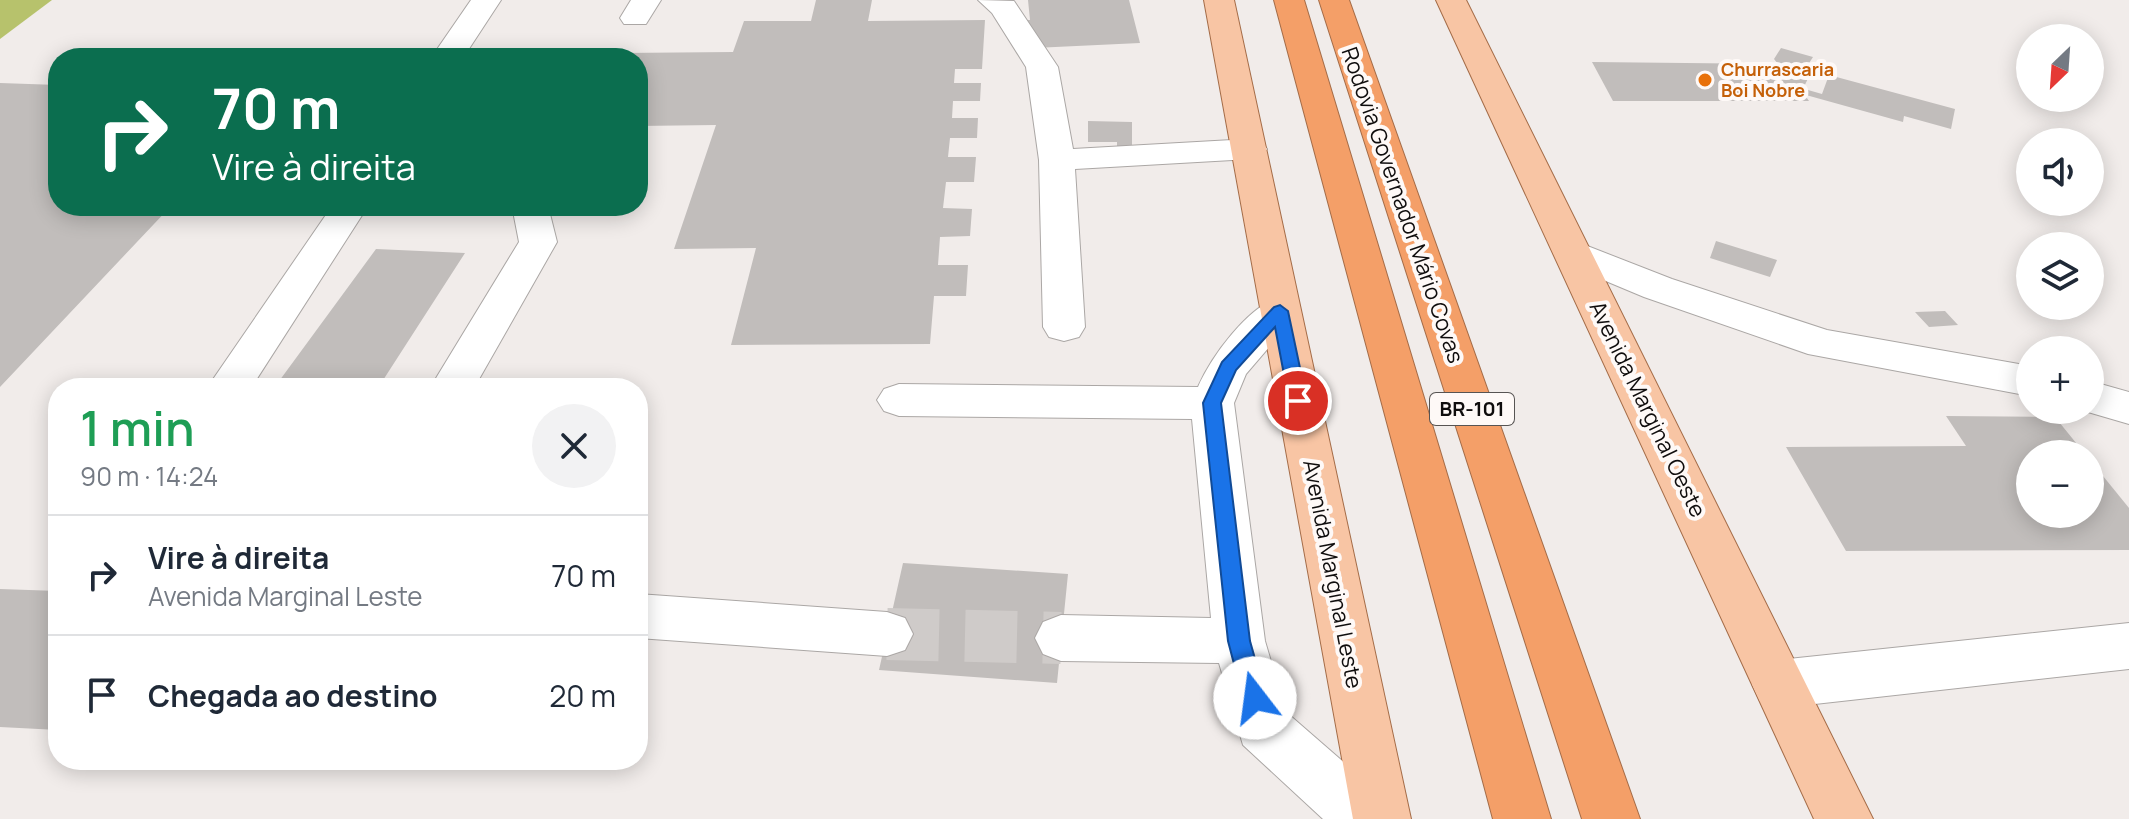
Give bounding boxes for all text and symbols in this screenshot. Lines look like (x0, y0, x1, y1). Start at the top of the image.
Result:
north arrow (2016, 24, 2104, 112)
map controls (2016, 24, 2104, 528)
street label: Rodovia Governador Mário Covas (1335, 43, 1471, 367)
place label: Churrascaria Boi Nobre (1721, 57, 1834, 102)
text: 70 m (212, 69, 340, 146)
marker: Churrascaria Boi Nobre (1696, 71, 1714, 89)
icon: right (80, 80, 184, 184)
button: sound (2016, 128, 2104, 216)
text: Vire à direita (212, 142, 416, 191)
button: layers (2016, 232, 2104, 320)
street label: Avenida Marginal Oeste (1583, 296, 1713, 522)
button: + (2016, 336, 2104, 424)
pin (1264, 367, 1332, 435)
icon: arrive (1276, 379, 1320, 423)
road number: BR-101 (1430, 393, 1514, 425)
text: 1 min (80, 395, 194, 460)
button: close (532, 404, 616, 488)
button: − (2016, 440, 2104, 528)
street label: Avenida Marginal Leste (1296, 457, 1370, 691)
text: 90 m · 14:24 (80, 458, 218, 494)
text: Vire à direita (148, 537, 329, 578)
icon: right (80, 553, 124, 597)
text: 70 m (551, 555, 616, 596)
text: Avenida Marginal Leste (148, 578, 422, 614)
position arrow (1213, 656, 1297, 740)
icon: arrive (80, 673, 124, 717)
text: Chegada ao destino (148, 675, 438, 716)
text: 20 m (549, 675, 616, 716)

